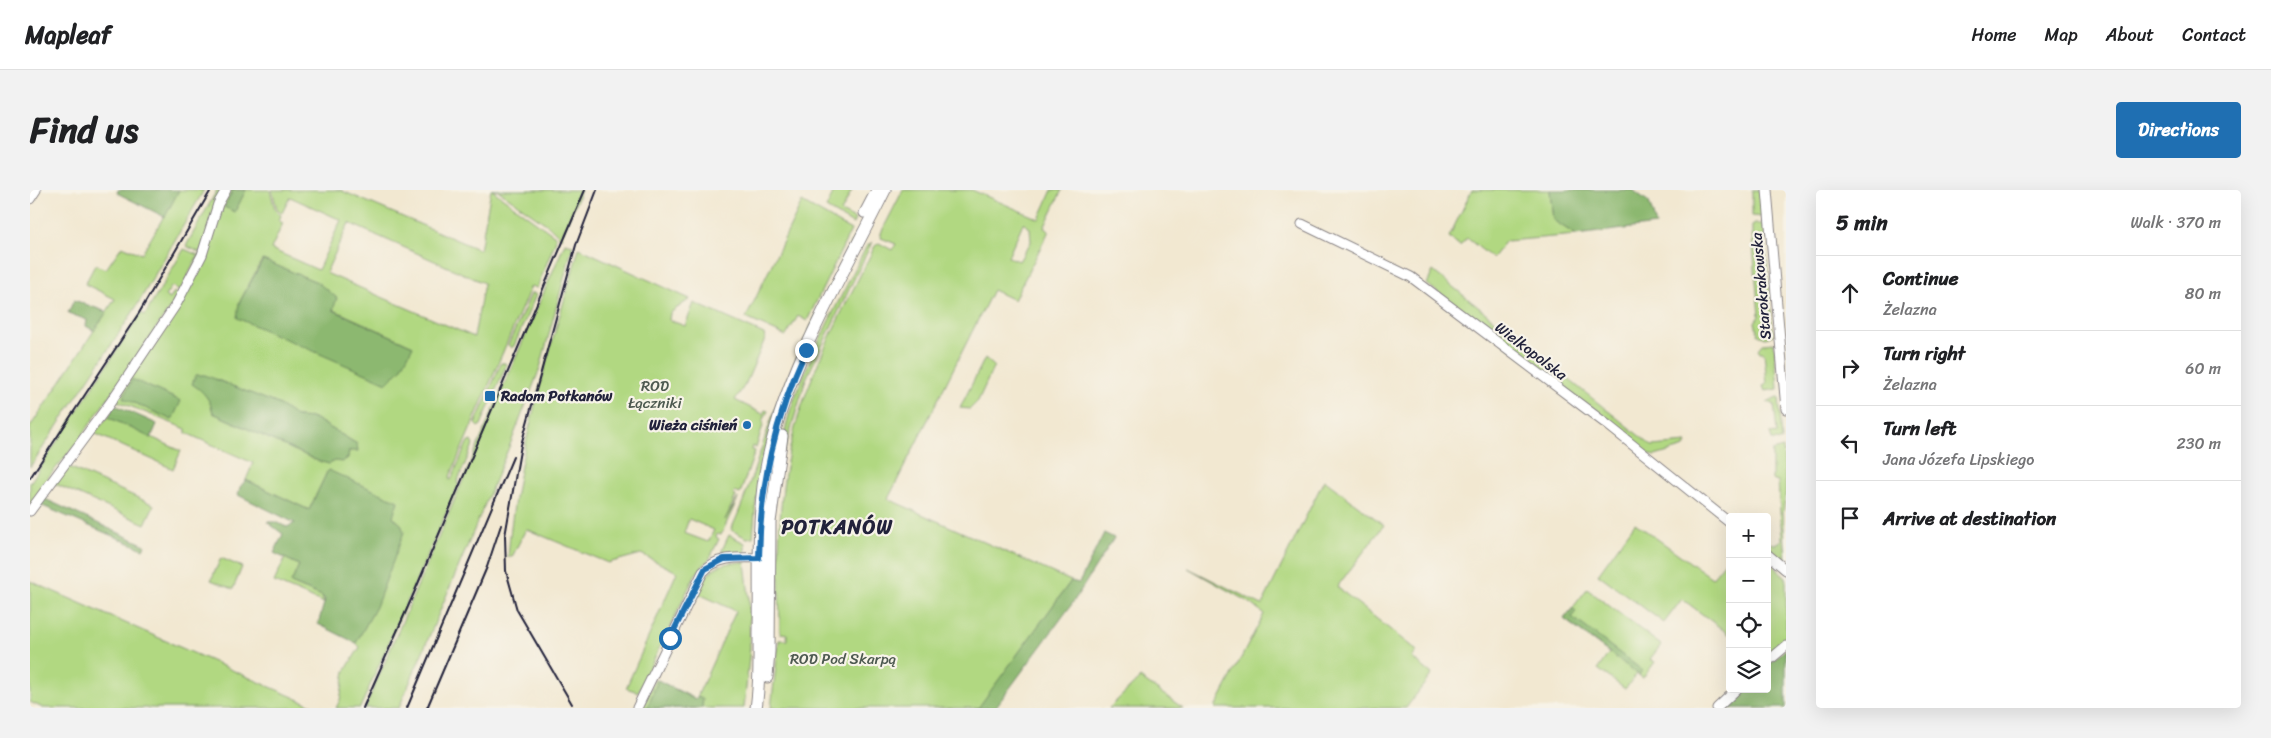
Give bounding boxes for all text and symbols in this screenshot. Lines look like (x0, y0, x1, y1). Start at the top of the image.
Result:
text: Mapleaf (25, 14, 111, 56)
text: Home (1972, 19, 2017, 51)
text: Map (2045, 19, 2078, 51)
text: About (2106, 19, 2154, 51)
text: Contact (2182, 19, 2246, 51)
text: Find us (30, 99, 138, 161)
button: Directions (2116, 102, 2241, 158)
text: 5 min (1836, 204, 1888, 242)
text: Walk · 370 m (2130, 208, 2221, 237)
street label: Starokrakowska (1743, 231, 1779, 341)
text: Continue (1883, 262, 1959, 295)
icon: ahead (1836, 279, 1864, 307)
text: 80 m (2185, 279, 2221, 308)
text: Żelazna (1883, 295, 1937, 324)
street label: Wielkopolska (1489, 315, 1573, 387)
text: Turn right (1883, 337, 1965, 370)
route end (795, 339, 818, 362)
icon: right (1836, 354, 1864, 382)
text: 60 m (2185, 354, 2221, 383)
text: Żelazna (1883, 370, 1937, 399)
park label: ROD Łączniki (628, 373, 683, 416)
place label: Radom Potkanów (500, 383, 613, 409)
marker: Radom Potkanów (483, 389, 497, 403)
place label: Wieża ciśnień (649, 412, 738, 438)
text: Turn left (1883, 412, 1956, 445)
marker: Wieża ciśnień (741, 419, 753, 431)
icon: left (1836, 429, 1864, 457)
text: 230 m (2176, 429, 2221, 458)
text: Jana Józefa Lipskiego (1883, 445, 2034, 474)
text: Arrive at destination (1883, 502, 2056, 535)
icon: arrive (1836, 504, 1864, 532)
district label: POTKANÓW (781, 510, 893, 545)
map controls (1726, 513, 1771, 693)
button: + (1726, 513, 1771, 558)
button: − (1726, 558, 1771, 603)
button: locate (1726, 603, 1771, 648)
route start (659, 627, 682, 650)
park label: ROD Pod Skarpą (790, 646, 897, 672)
button: layers (1726, 648, 1771, 693)

